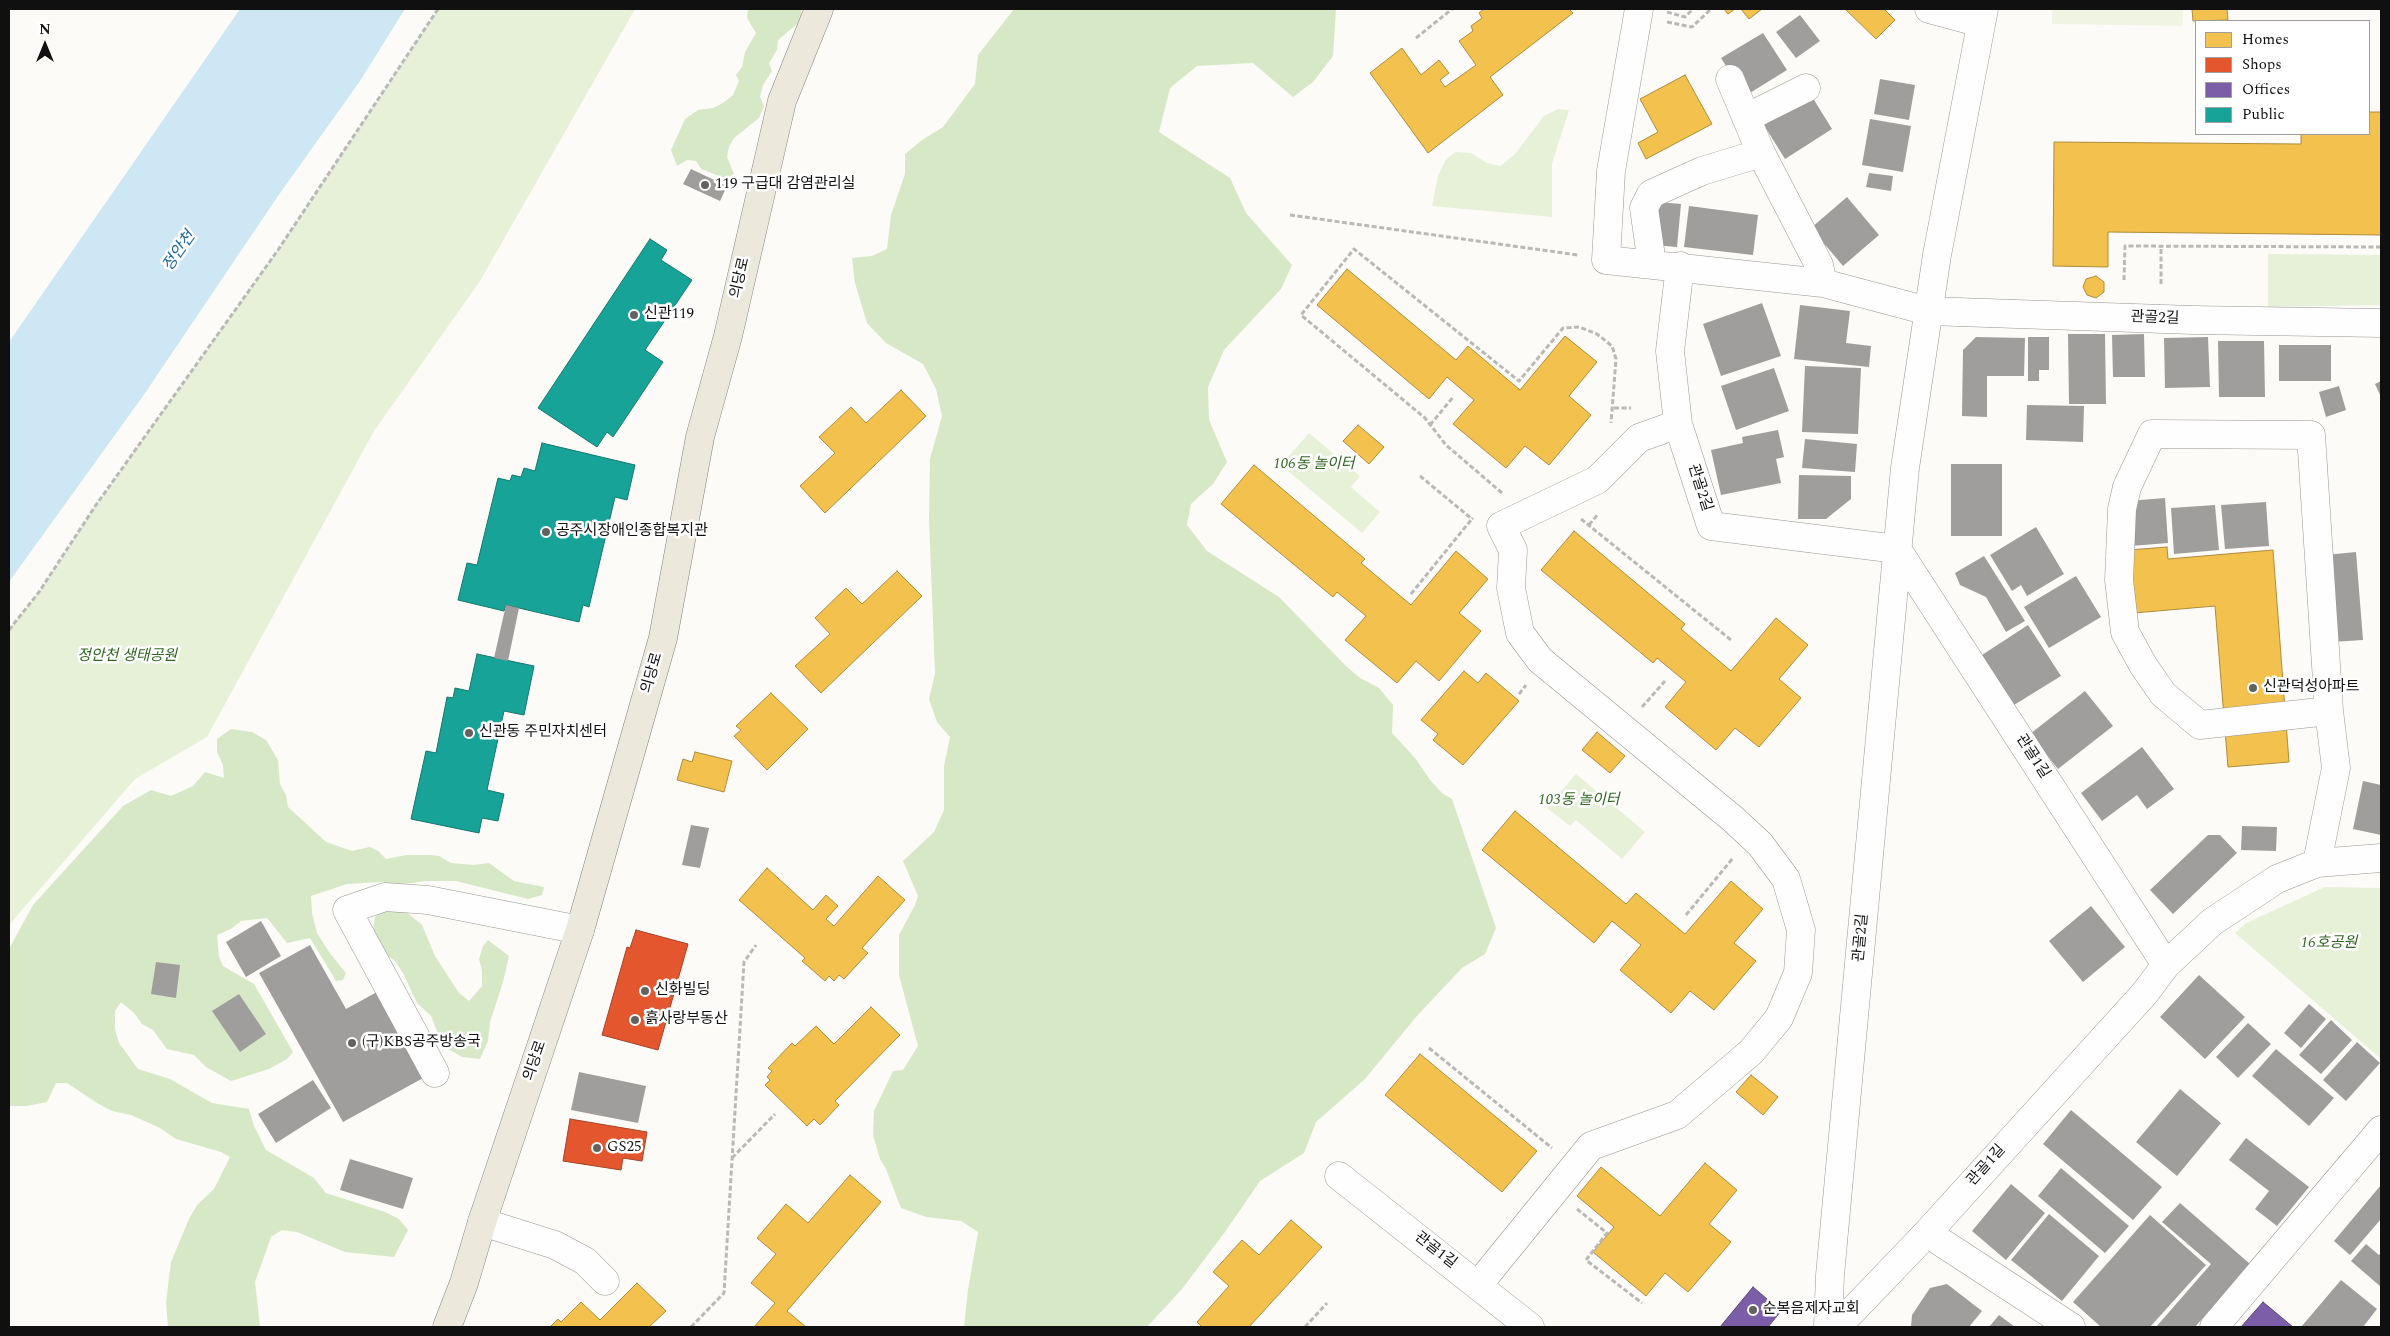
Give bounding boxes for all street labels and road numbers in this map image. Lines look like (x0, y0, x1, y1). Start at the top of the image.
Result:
street label: 의당로 (728, 256, 754, 300)
street label: 관골2길 (2130, 309, 2180, 329)
street label: 관골2길 (1683, 462, 1715, 514)
street label: 의당로 (639, 651, 667, 695)
street label: 관골1길 (2011, 732, 2053, 782)
street label: 관골2길 (1851, 913, 1873, 963)
street label: 의당로 (521, 1038, 551, 1084)
street label: 관골1길 (1964, 1142, 2010, 1190)
street label: 관골1길 (1410, 1229, 1460, 1273)

